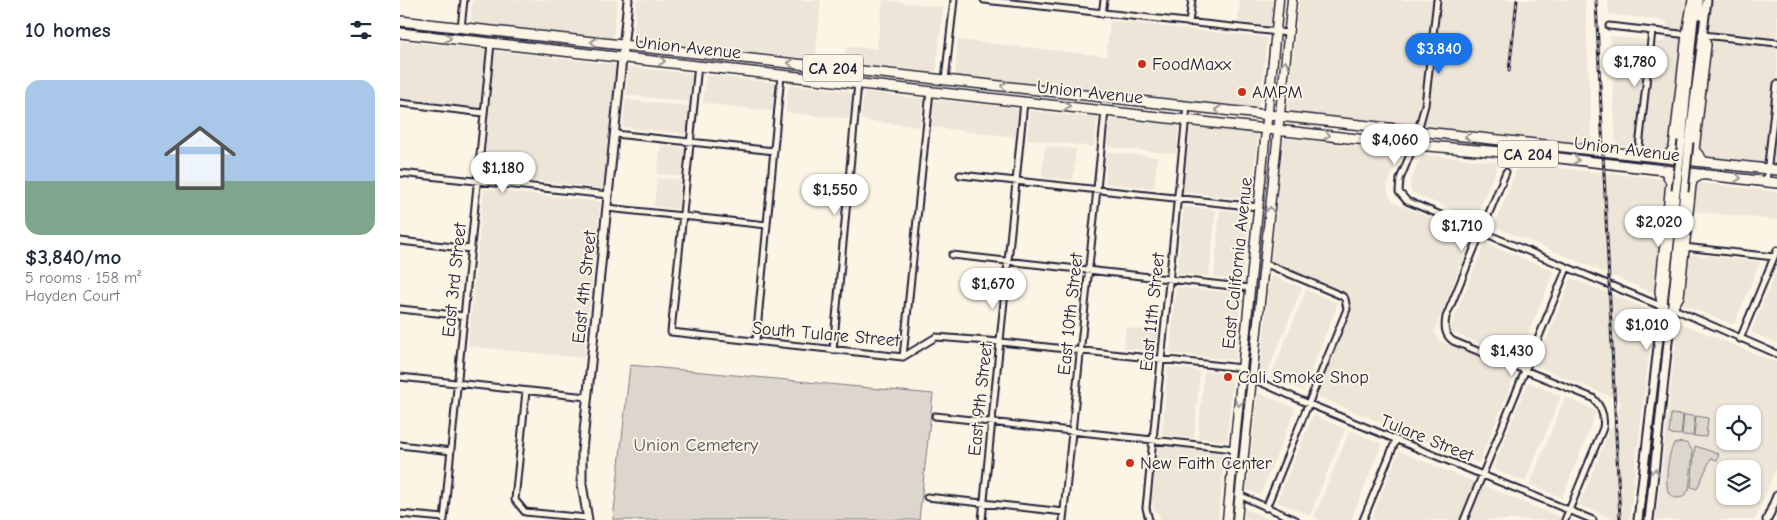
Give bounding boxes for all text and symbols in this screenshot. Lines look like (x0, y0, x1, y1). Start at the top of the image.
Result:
icon: filters (347, 16, 375, 44)
text: 10 homes (25, 18, 111, 42)
street label: Union Avenue (634, 31, 742, 64)
one-way arrow (445, 32, 453, 43)
pin: $3,840 (1398, 32, 1480, 75)
one-way arrow (590, 37, 598, 48)
text: $3,840 (1416, 40, 1462, 58)
pin: $1,780 (1594, 46, 1676, 88)
text: $1,780 (1613, 53, 1657, 71)
road number: CA 204 (803, 54, 863, 82)
place label: FoodMaxx (1152, 54, 1232, 75)
one-way arrow (659, 55, 667, 66)
one-way arrow (786, 58, 794, 69)
marker: FoodMaxx (1136, 58, 1148, 70)
one-way arrow (1279, 59, 1290, 67)
street label: Union Avenue (1036, 76, 1144, 109)
one-way arrow (1000, 81, 1008, 92)
place label: AMPM (1252, 82, 1303, 103)
marker: AMPM (1236, 86, 1248, 98)
one-way arrow (1064, 100, 1072, 111)
one-way arrow (1214, 105, 1222, 116)
icon: home (155, 113, 245, 203)
pin: $4,060 (1354, 124, 1436, 166)
one-way arrow (1324, 129, 1332, 140)
text: $4,060 (1372, 131, 1418, 149)
one-way arrow (1463, 132, 1471, 143)
street label: Union Avenue (1573, 133, 1681, 166)
road number: CA 204 (1498, 140, 1558, 168)
pin: $1,180 (462, 152, 544, 194)
one-way arrow (1572, 154, 1580, 165)
text: $1,180 (482, 159, 524, 177)
one-way arrow (1734, 172, 1742, 183)
pin: $1,550 (794, 174, 876, 216)
street label: East California Avenue (1218, 176, 1257, 350)
text: $1,550 (812, 181, 858, 199)
one-way arrow (1264, 206, 1275, 214)
pin: $2,020 (1618, 206, 1700, 248)
pin: $1,710 (1421, 210, 1503, 252)
text: $2,020 (1636, 213, 1682, 231)
text: $1,710 (1441, 217, 1483, 235)
street label: East 3rd Street (438, 221, 471, 338)
street label: East 4th Street (568, 229, 601, 345)
text: $3,840/mo (25, 245, 121, 269)
street label: East 10th Street (1054, 251, 1087, 376)
street label: East 11th Street (1136, 251, 1169, 372)
pin: $1,670 (952, 268, 1034, 310)
text: 5 rooms · 158 m² (25, 269, 141, 287)
text: $1,670 (971, 275, 1015, 293)
text: Hayden Court (25, 287, 120, 305)
pin: $1,010 (1606, 308, 1688, 351)
text: $1,010 (1625, 316, 1669, 334)
street label: South Tulare Street (751, 318, 902, 351)
pin: $1,430 (1471, 334, 1553, 377)
street label: East 9th Street (964, 340, 997, 457)
text: $1,430 (1490, 342, 1534, 360)
place label: Cali Smoke Shop (1238, 367, 1369, 388)
marker: Cali Smoke Shop (1222, 371, 1234, 383)
one-way arrow (1233, 399, 1244, 407)
map controls (1716, 405, 1761, 505)
button: locate (1716, 405, 1761, 450)
street label: Tulare Street (1377, 410, 1477, 467)
park label: Union Cemetery (634, 435, 759, 456)
place label: New Faith Center (1140, 453, 1273, 474)
marker: New Faith Center (1124, 457, 1136, 469)
button: layers (1716, 460, 1761, 505)
one-way arrow (1649, 467, 1660, 475)

